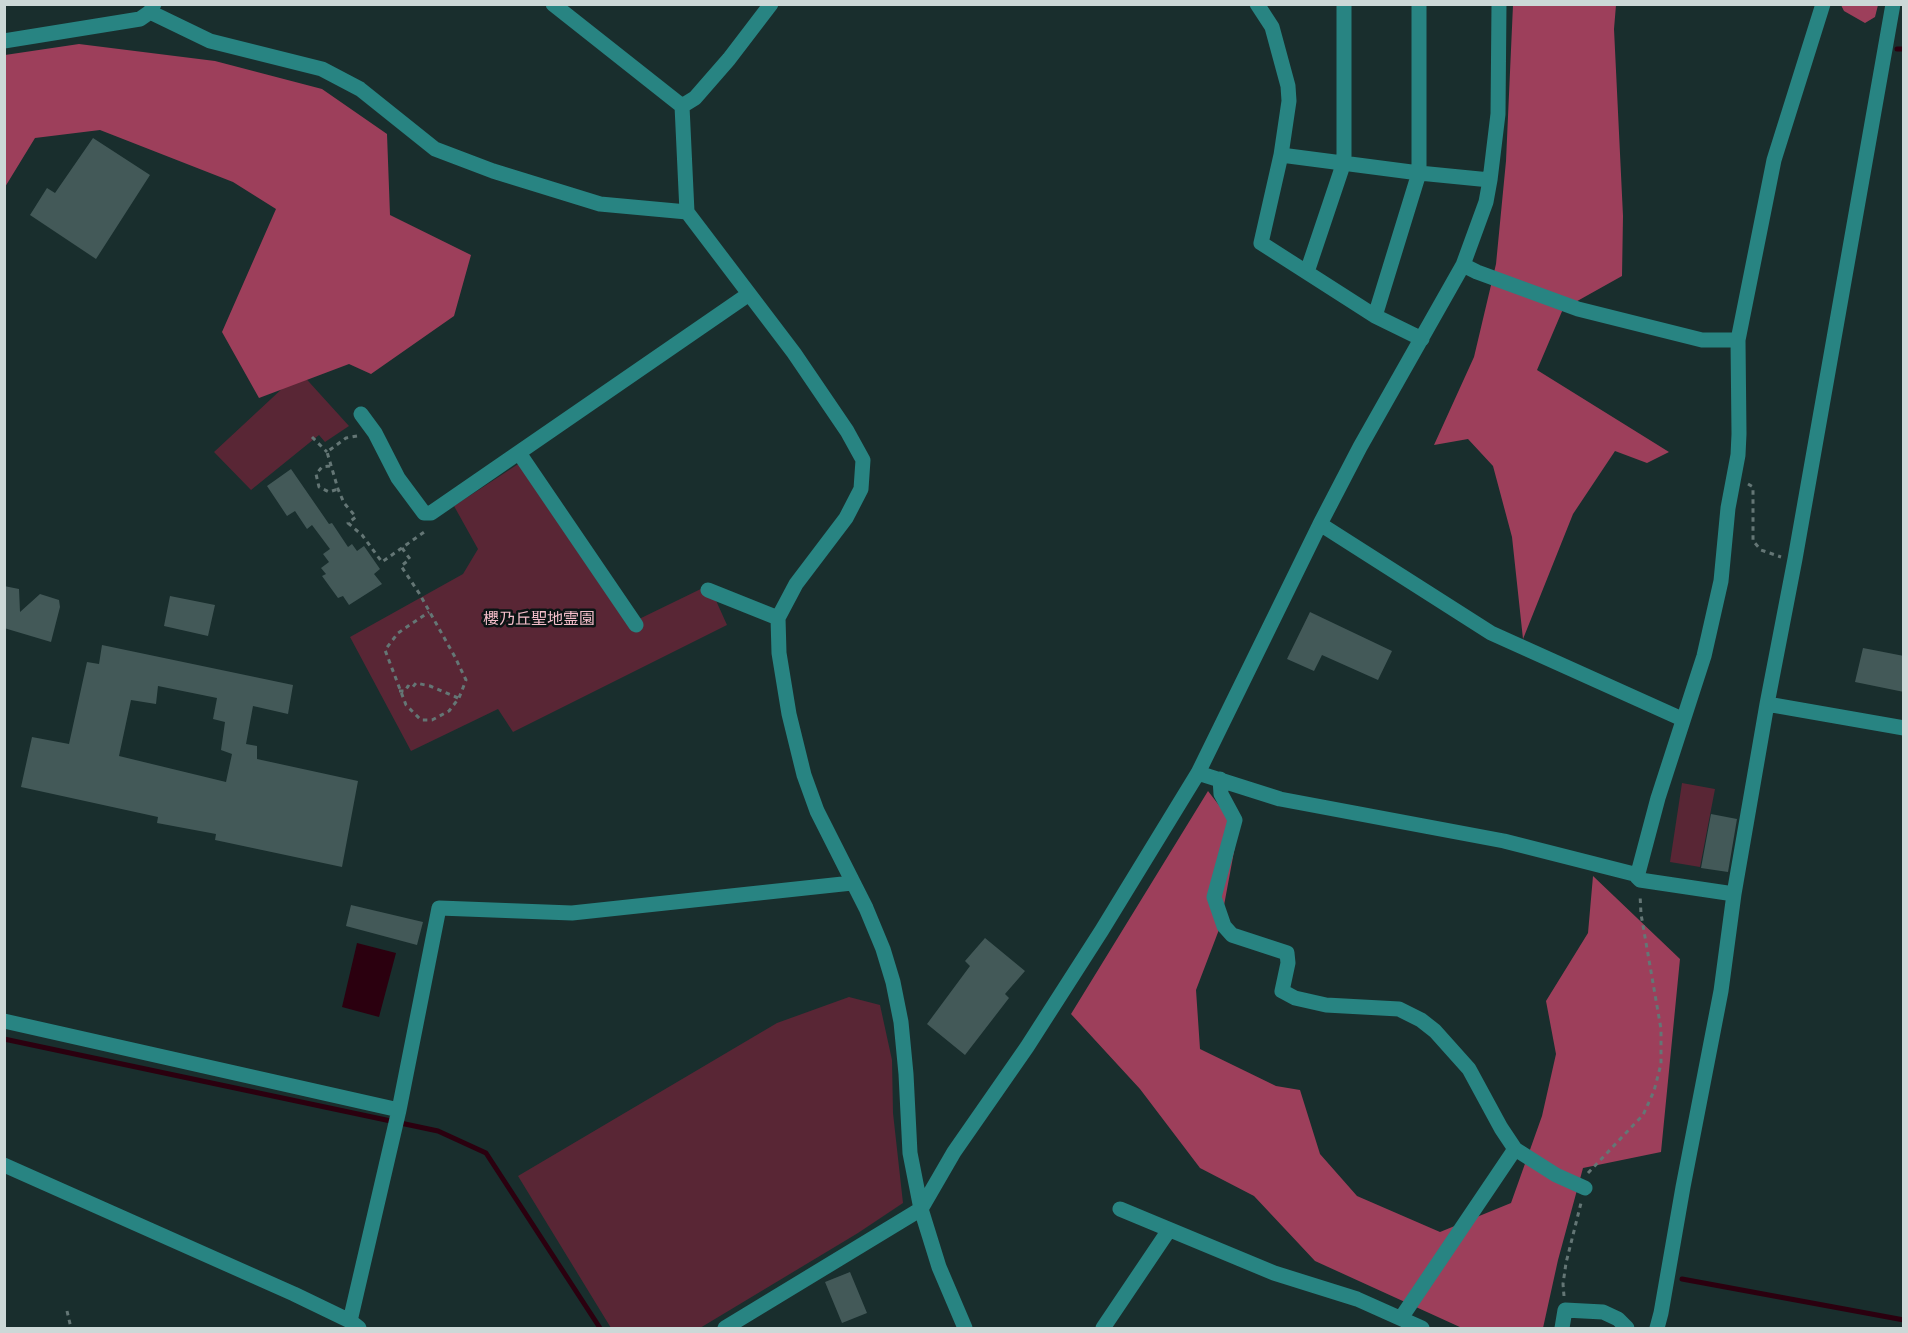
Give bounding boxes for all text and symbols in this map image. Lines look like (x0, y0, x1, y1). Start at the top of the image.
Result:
park label: 櫻乃丘聖地霊園 (483, 610, 595, 630)

